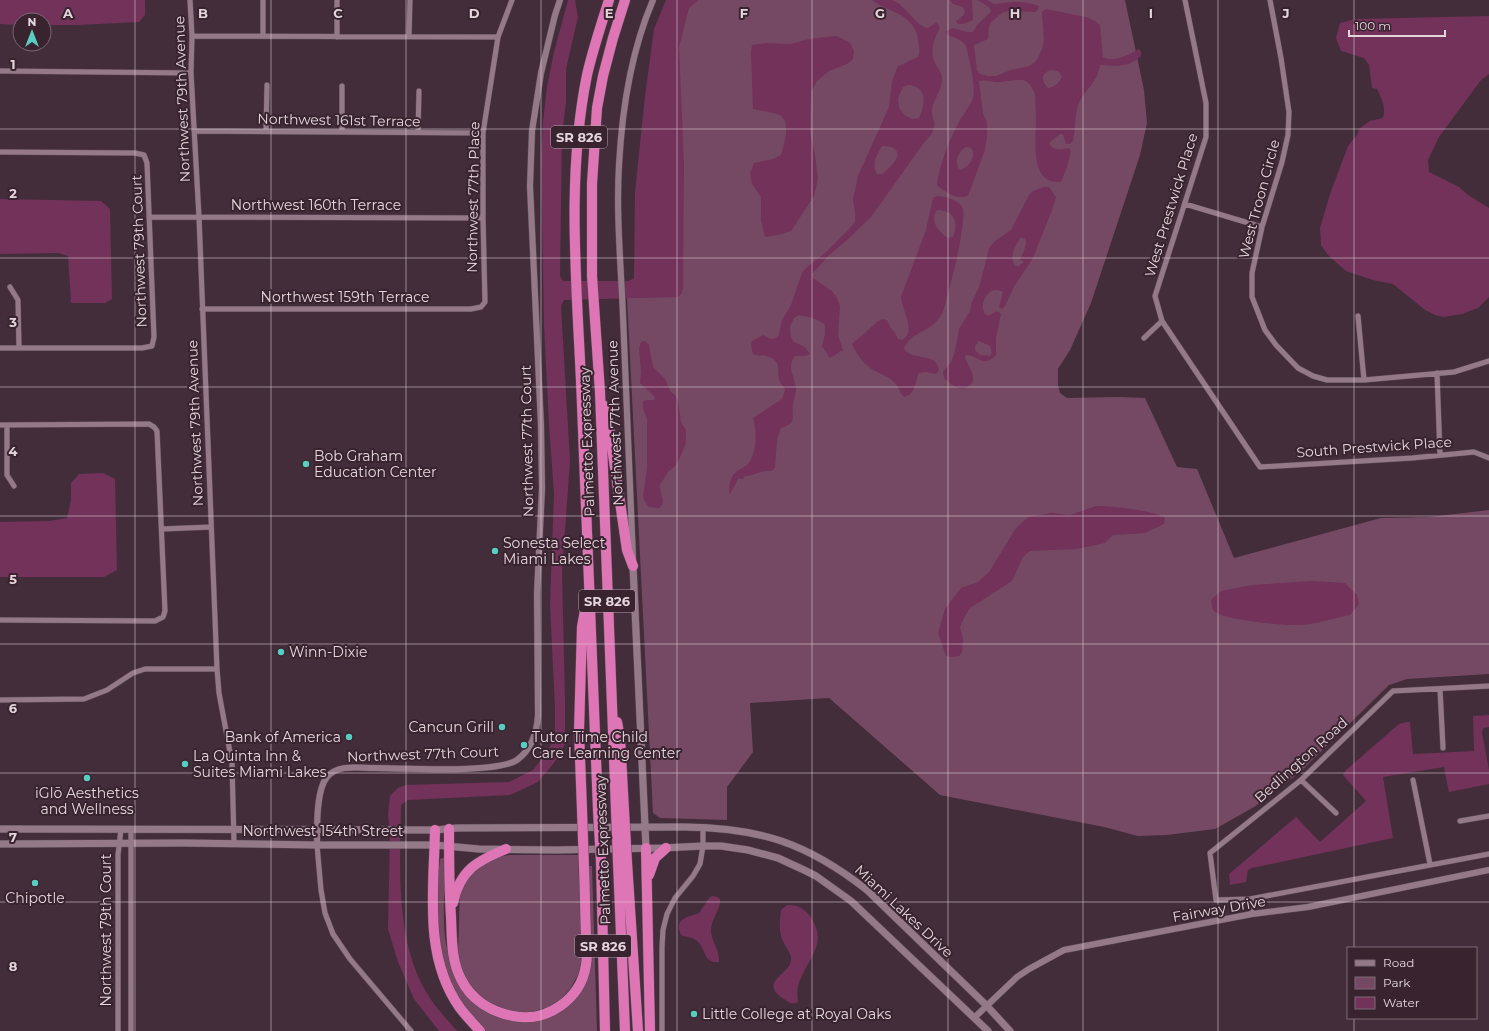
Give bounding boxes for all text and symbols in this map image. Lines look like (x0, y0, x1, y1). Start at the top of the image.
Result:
text: A (62, 5, 74, 21)
text: B (198, 5, 208, 21)
text: C (333, 5, 343, 21)
text: D (469, 5, 480, 21)
text: E (605, 5, 614, 21)
text: F (740, 5, 748, 21)
text: G (875, 5, 885, 21)
text: H (1010, 5, 1020, 21)
text: I (1149, 5, 1153, 21)
text: J (1281, 5, 1290, 21)
north arrow (12, 12, 52, 52)
scale bar (1349, 12, 1445, 38)
text: N (28, 15, 36, 29)
street label: Northwest 79th Avenue (170, 16, 194, 182)
text: 100 m (1355, 18, 1391, 33)
text: 1 (10, 56, 16, 72)
street label: Northwest 161st Terrace (257, 110, 421, 130)
street label: Northwest 77th Place (463, 121, 483, 273)
road number: SR 826 (551, 126, 607, 148)
street label: West Prestwick Place (1141, 131, 1201, 279)
street label: West Troon Circle (1234, 138, 1284, 260)
street label: Northwest 79th Court (127, 174, 151, 328)
text: 2 (9, 185, 17, 201)
street label: Northwest 160th Terrace (231, 196, 401, 214)
street label: Northwest 159th Terrace (261, 288, 429, 306)
text: 3 (8, 314, 17, 330)
street label: Northwest 79th Avenue (183, 340, 207, 506)
street label: Northwest 77th Avenue (603, 340, 627, 506)
street label: Northwest 77th Court (517, 364, 537, 517)
street label: Palmetto Expressway (575, 366, 599, 517)
street label: South Prestwick Place (1296, 433, 1452, 461)
text: 4 (9, 443, 18, 459)
place label: Bob Graham Education Center (314, 447, 437, 481)
marker: Bob Graham Education Center (301, 459, 311, 469)
place label: Sonesta Select Miami Lakes (503, 534, 606, 568)
marker: Sonesta Select Miami Lakes (490, 546, 500, 556)
text: 5 (9, 571, 17, 587)
road number: SR 826 (579, 590, 635, 612)
place label: Winn-Dixie (289, 643, 367, 661)
marker: Winn-Dixie (276, 647, 286, 657)
text: 6 (9, 700, 18, 716)
street label: Bedlington Road (1251, 713, 1351, 807)
place label: Cancun Grill (408, 718, 494, 736)
marker: Cancun Grill (497, 722, 507, 732)
place label: Bank of America (225, 728, 341, 746)
place label: Tutor Time Child Care Learning Center (532, 728, 681, 762)
marker: Bank of America (344, 732, 354, 742)
marker: Tutor Time Child Care Learning Center (519, 740, 529, 750)
street label: Northwest 77th Court (347, 742, 500, 766)
place label: La Quinta Inn & Suites Miami Lakes (193, 747, 327, 781)
marker: La Quinta Inn & Suites Miami Lakes (180, 759, 190, 769)
marker: iGlō Aesthetics and Wellness (82, 773, 92, 783)
street label: Palmetto Expressway (591, 774, 615, 925)
place label: iGlō Aesthetics and Wellness (35, 784, 139, 818)
street label: Northwest 154th Street (242, 822, 404, 840)
text: 7 (9, 829, 17, 845)
street label: Northwest 79th Court (97, 853, 115, 1006)
street label: Miami Lakes Drive (851, 861, 957, 961)
marker: Chipotle (30, 878, 40, 888)
place label: Chipotle (5, 889, 65, 907)
street label: Fairway Drive (1171, 892, 1267, 926)
road number: SR 826 (575, 935, 631, 957)
legend (1347, 947, 1477, 1019)
text: Road (1383, 955, 1414, 970)
text: 8 (9, 958, 18, 974)
text: Park (1383, 975, 1411, 990)
text: Water (1383, 995, 1420, 1010)
place label: Little College at Royal Oaks (702, 1005, 892, 1023)
marker: Little College at Royal Oaks (689, 1009, 699, 1019)

